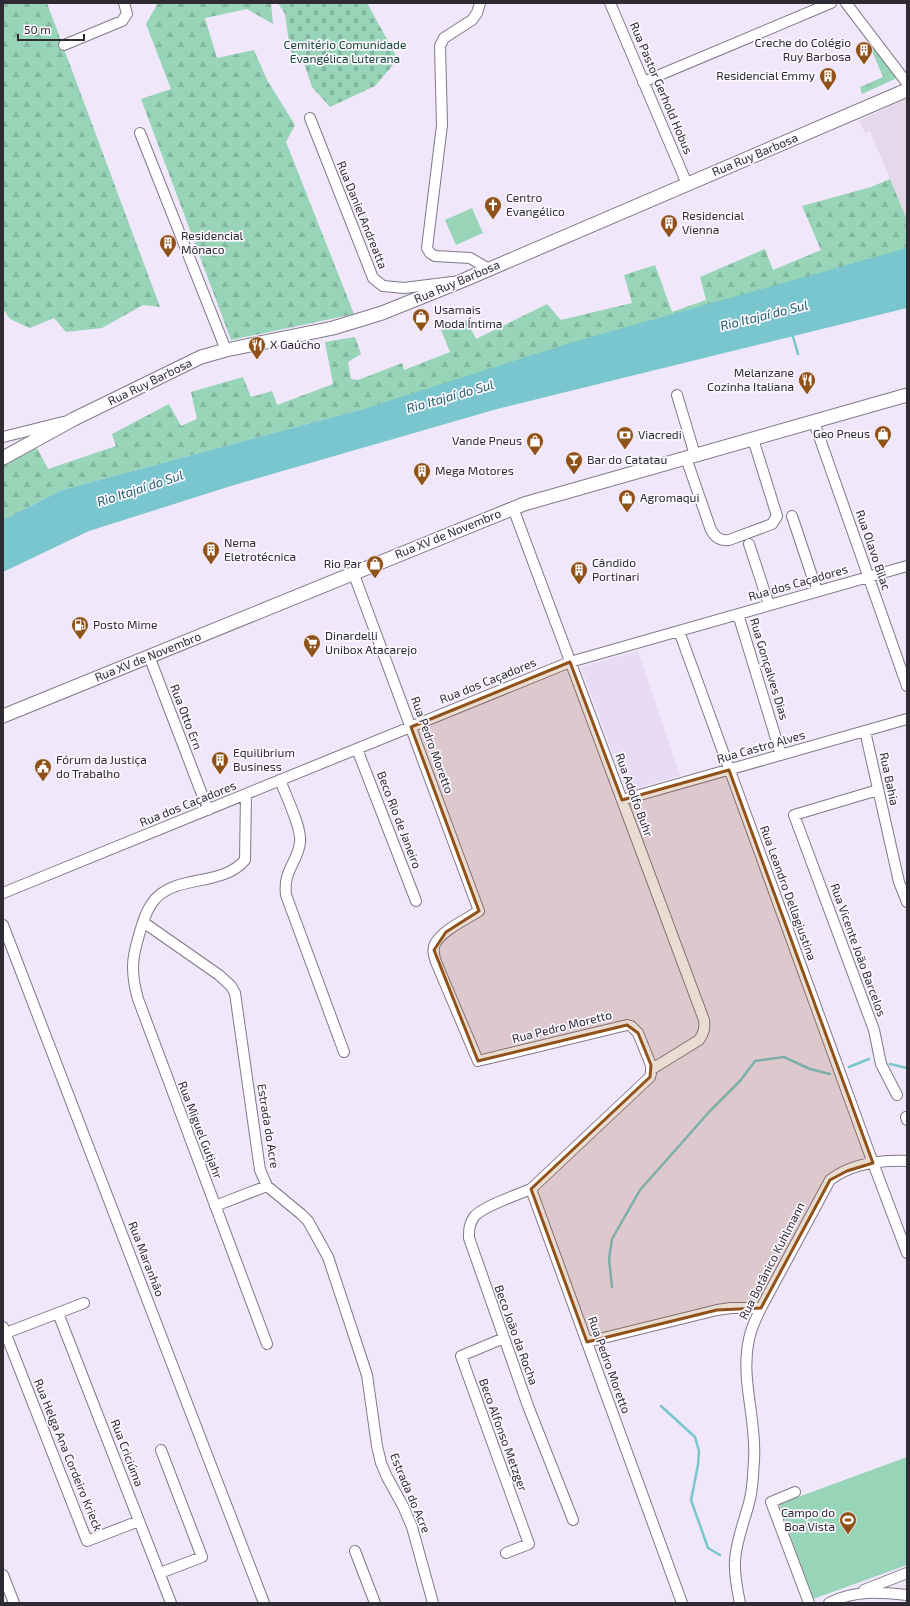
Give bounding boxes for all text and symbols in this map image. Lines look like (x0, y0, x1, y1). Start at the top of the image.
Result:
scale bar (18, 16, 84, 42)
street label: Rua Pastor Gerhold Hobus (628, 19, 696, 156)
text: 50 m (24, 22, 51, 36)
place label: Creche do Colégio Ruy Barbosa (755, 35, 851, 63)
park label: Cemitério Comunidade Evangélica Luterana (284, 37, 406, 65)
building icon: Creche do Colégio Ruy Barbosa (854, 40, 874, 65)
building icon: Residencial Emmy (818, 66, 838, 91)
place label: Residencial Emmy (716, 68, 816, 82)
street label: Rua Ruy Barbosa (710, 130, 800, 178)
street label: Rua Daniel Andreatta (335, 159, 391, 270)
place label: Centro Evangélico (506, 190, 565, 218)
church icon: Centro Evangélico (483, 195, 503, 220)
place label: Residencial Vienna (682, 208, 745, 236)
building icon: Residencial Vienna (659, 213, 679, 238)
place label: Residencial Mônaco (181, 228, 244, 256)
building icon: Residencial Mônaco (158, 233, 178, 258)
street label: Rua Ruy Barbosa (412, 257, 502, 305)
water label: Rio Itajaí do Sul (718, 296, 810, 334)
place label: Usamais Moda Íntima (434, 302, 502, 330)
shop icon: Usamais Moda Íntima (411, 307, 431, 332)
restaurant icon: X Gaúcho (247, 335, 267, 360)
place label: X Gaúcho (270, 337, 321, 351)
street label: Rua Ruy Barbosa (105, 355, 194, 407)
place label: Melanzane Cozinha Italiana (707, 365, 794, 393)
restaurant icon: Melanzane Cozinha Italiana (797, 370, 817, 395)
water label: Rio Itajaí do Sul (405, 376, 496, 416)
shop icon: Geo Pneus (873, 424, 893, 449)
bank icon: Viacredi (615, 425, 635, 450)
place label: Geo Pneus (813, 426, 870, 440)
place label: Viacredi (638, 427, 682, 441)
shop icon: Vande Pneus (525, 431, 545, 456)
place label: Vande Pneus (452, 433, 522, 447)
bar icon: Bar do Catatau (564, 450, 584, 475)
place label: Bar do Catatau (587, 452, 667, 466)
building icon: Mega Motores (412, 461, 432, 486)
place label: Mega Motores (435, 463, 514, 477)
water label: Rio Itajaí do Sul (95, 466, 185, 510)
shop icon: Agromaqui (617, 488, 637, 513)
place label: Agromaqui (640, 490, 699, 504)
street label: Rua XV de Novembro (392, 505, 503, 561)
street label: Rua Olavo Bilac (854, 508, 894, 592)
place label: Nema Eletrotécnica (224, 535, 296, 563)
building icon: Nema Eletrotécnica (201, 540, 221, 565)
shop icon: Rio Par (365, 554, 385, 579)
place label: Cândido Portinari (592, 555, 640, 583)
place label: Rio Par (324, 556, 362, 570)
building icon: Cândido Portinari (569, 560, 589, 585)
street label: Rua dos Caçadores (746, 561, 849, 604)
fuel station icon: Posto Mime (70, 615, 90, 640)
street label: Rua Gonçalves Dias (747, 616, 792, 722)
place label: Posto Mime (93, 617, 157, 631)
street label: Rua XV de Novembro (92, 628, 203, 684)
place label: Dinardelli Unibox Atacarejo (325, 628, 417, 657)
supermarket icon: Dinardelli Unibox Atacarejo (302, 633, 322, 658)
street label: Rua dos Caçadores (437, 654, 538, 707)
street label: Rua Otto Ern (168, 682, 206, 751)
street label: Rua Pedro Moretto (409, 694, 457, 795)
street label: Rua Castro Alves (715, 727, 806, 765)
place label: Equilibrium Business (233, 745, 295, 773)
building icon: Equilibrium Business (210, 750, 230, 775)
street label: Rua Adolfo Buhr (613, 751, 657, 839)
street label: Rua Bahia (878, 751, 902, 807)
place label: Fórum da Justiça do Trabalho (56, 752, 147, 780)
public building icon: Fórum da Justiça do Trabalho (33, 757, 53, 782)
street label: Beco Rio de Janeiro (375, 769, 425, 871)
street label: Rua dos Caçadores (137, 777, 238, 830)
street label: Rua Leandro Dellagiustina (758, 823, 820, 962)
street label: Rua Vicente João Barcelos (828, 881, 890, 1018)
street label: Rua Pedro Moretto (510, 1007, 613, 1045)
street label: Rua Miguel Gutjahr (175, 1079, 226, 1181)
street label: Estrada do Acre (255, 1083, 283, 1169)
street label: Rua Botânico Kuhlmann (735, 1200, 807, 1321)
street label: Rua Maranhão (126, 1219, 168, 1298)
street label: Beco João da Rocha (492, 1283, 542, 1387)
street label: Rua Pedro Moretto (586, 1314, 634, 1415)
street label: Rua Helga Ana Cordeiro Krieck (32, 1376, 106, 1533)
street label: Beco Alfonso Metzger (477, 1376, 531, 1493)
street label: Rua Criciúma (109, 1417, 147, 1488)
street label: Estrada do Acre (388, 1451, 434, 1535)
place label: Campo do Boa Vista (781, 1505, 835, 1533)
sports icon: Campo do Boa Vista (838, 1510, 858, 1535)

